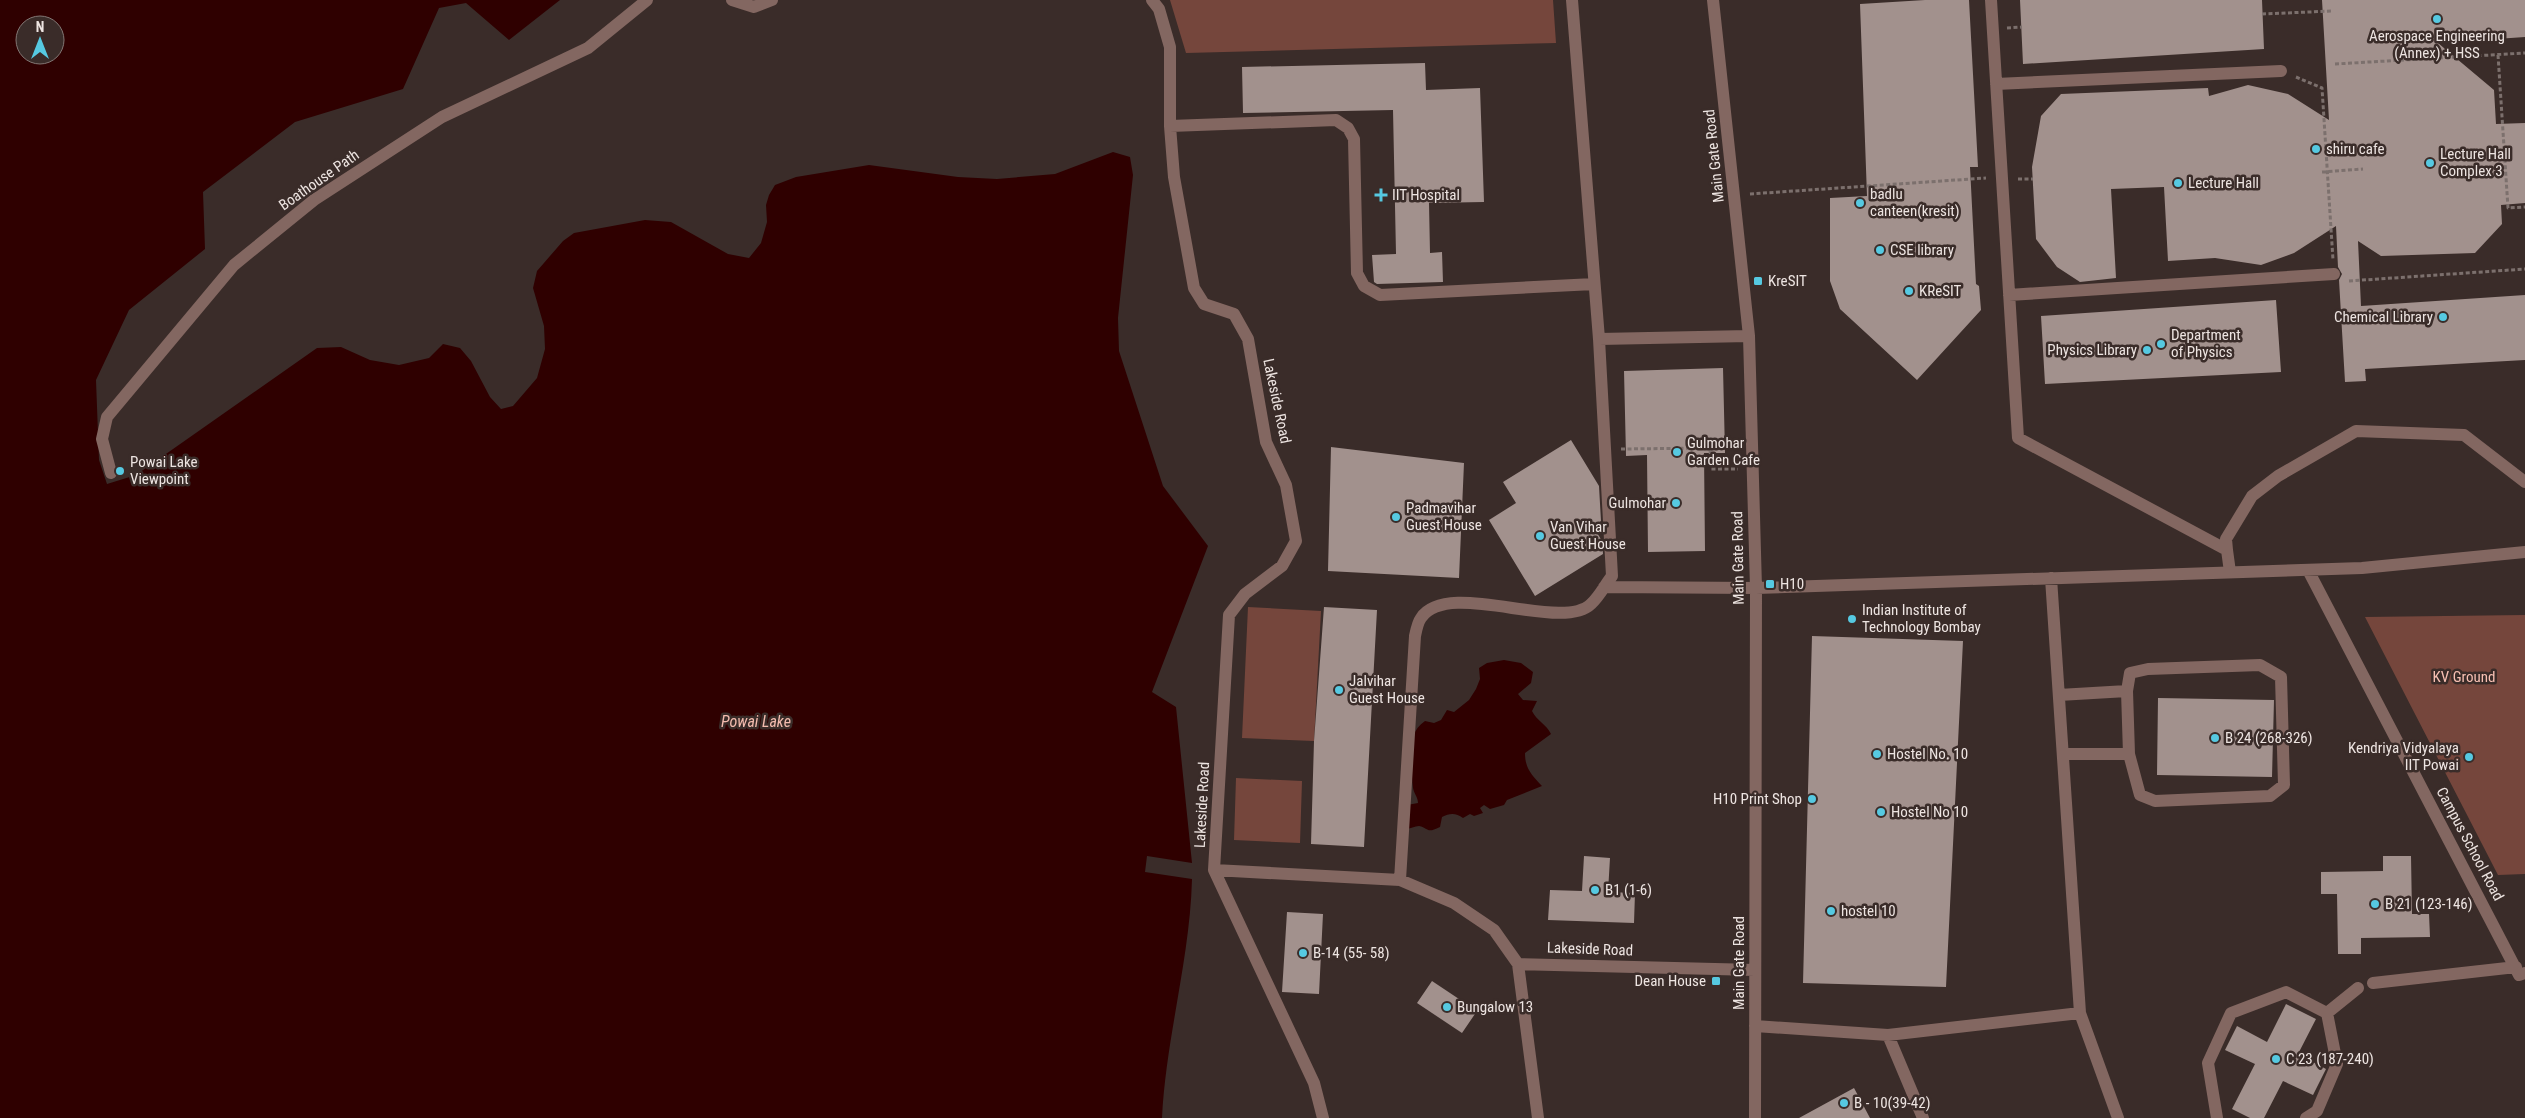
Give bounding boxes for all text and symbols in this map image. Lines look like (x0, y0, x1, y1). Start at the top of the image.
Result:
marker: Aerospace Engineering (Annex) + HSS (2431, 13, 2443, 25)
north arrow (15, 15, 65, 65)
text: N (36, 19, 44, 35)
place label: Aerospace Engineering (Annex) + HSS (2369, 27, 2505, 62)
street label: Main Gate Road (1700, 108, 1728, 204)
place label: shiru cafe (2326, 140, 2385, 158)
marker: shiru cafe (2310, 143, 2322, 155)
place label: Lecture Hall Complex 3 (2440, 145, 2511, 180)
street label: Boathouse Path (275, 146, 363, 214)
marker: Lecture Hall Complex 3 (2424, 157, 2436, 169)
place label: Lecture Hall (2188, 174, 2259, 192)
marker: Lecture Hall (2172, 177, 2184, 189)
place label: badlu canteen(kresit) (1870, 185, 1960, 220)
place label: IIT Hospital (1392, 186, 1460, 204)
marker: IIT Hospital (1374, 188, 1388, 202)
marker: badlu canteen(kresit) (1854, 197, 1866, 209)
place label: CSE library (1890, 241, 1954, 259)
marker: CSE library (1874, 244, 1886, 256)
place label: KreSIT (1768, 272, 1807, 290)
marker: KreSIT (1752, 275, 1764, 287)
place label: KReSIT (1919, 282, 1961, 300)
marker: KReSIT (1903, 285, 1915, 297)
place label: Chemical Library (2334, 308, 2433, 326)
marker: Chemical Library (2437, 311, 2449, 323)
place label: Department of Physics (2171, 326, 2241, 361)
marker: Department of Physics (2155, 338, 2167, 350)
place label: Physics Library (2047, 341, 2137, 359)
marker: Physics Library (2141, 344, 2153, 356)
street label: Lakeside Road (1259, 357, 1295, 445)
place label: Gulmohar Garden Cafe (1687, 434, 1760, 469)
marker: Gulmohar Garden Cafe (1671, 446, 1683, 458)
place label: Powai Lake Viewpoint (130, 453, 198, 488)
marker: Powai Lake Viewpoint (114, 465, 126, 477)
place label: Gulmohar (1609, 494, 1666, 512)
marker: Gulmohar (1670, 497, 1682, 509)
place label: Padmavihar Guest House (1406, 499, 1482, 534)
marker: Padmavihar Guest House (1390, 511, 1402, 523)
street label: Main Gate Road (1728, 511, 1748, 605)
place label: Van Vihar Guest House (1550, 518, 1626, 553)
marker: Van Vihar Guest House (1534, 530, 1546, 542)
place label: H10 (1780, 575, 1804, 593)
marker: H10 (1764, 578, 1776, 590)
place label: Indian Institute of Technology Bombay (1862, 601, 1981, 636)
marker: Indian Institute of Technology Bombay (1846, 613, 1858, 625)
park label: KV Ground (2433, 668, 2495, 686)
place label: Jalvihar Guest House (1349, 672, 1425, 707)
marker: Jalvihar Guest House (1333, 684, 1345, 696)
water label: Powai Lake (721, 712, 791, 731)
place label: B 24 (268-326) (2225, 729, 2313, 747)
marker: B 24 (268-326) (2209, 732, 2221, 744)
place label: Kendriya Vidyalaya IIT Powai (2348, 739, 2459, 774)
place label: Hostel No. 10 (1887, 745, 1968, 763)
marker: Hostel No. 10 (1871, 748, 1883, 760)
marker: Kendriya Vidyalaya IIT Powai (2463, 751, 2475, 763)
street label: Lakeside Road (1191, 761, 1213, 849)
street label: Campus School Road (2432, 784, 2508, 904)
place label: H10 Print Shop (1713, 790, 1802, 808)
marker: H10 Print Shop (1806, 793, 1818, 805)
place label: Hostel No 10 (1891, 803, 1968, 821)
marker: Hostel No 10 (1875, 806, 1887, 818)
place label: B1 (1-6) (1605, 881, 1652, 899)
marker: B1 (1-6) (1589, 884, 1601, 896)
place label: B 21 (123-146) (2385, 895, 2473, 913)
marker: B 21 (123-146) (2369, 898, 2381, 910)
place label: hostel 10 (1841, 902, 1896, 920)
marker: hostel 10 (1825, 905, 1837, 917)
street label: Main Gate Road (1730, 916, 1748, 1010)
street label: Lakeside Road (1547, 938, 1633, 960)
place label: B-14 (55- 58) (1313, 944, 1389, 962)
marker: B-14 (55- 58) (1297, 947, 1309, 959)
place label: Dean House (1635, 972, 1706, 990)
marker: Dean House (1710, 975, 1722, 987)
place label: Bungalow 13 (1457, 998, 1533, 1016)
marker: Bungalow 13 (1441, 1001, 1453, 1013)
place label: C 23 (187-240) (2286, 1050, 2374, 1068)
marker: C 23 (187-240) (2270, 1053, 2282, 1065)
place label: B - 10(39-42) (1854, 1094, 1930, 1112)
marker: B - 10(39-42) (1838, 1097, 1850, 1109)

